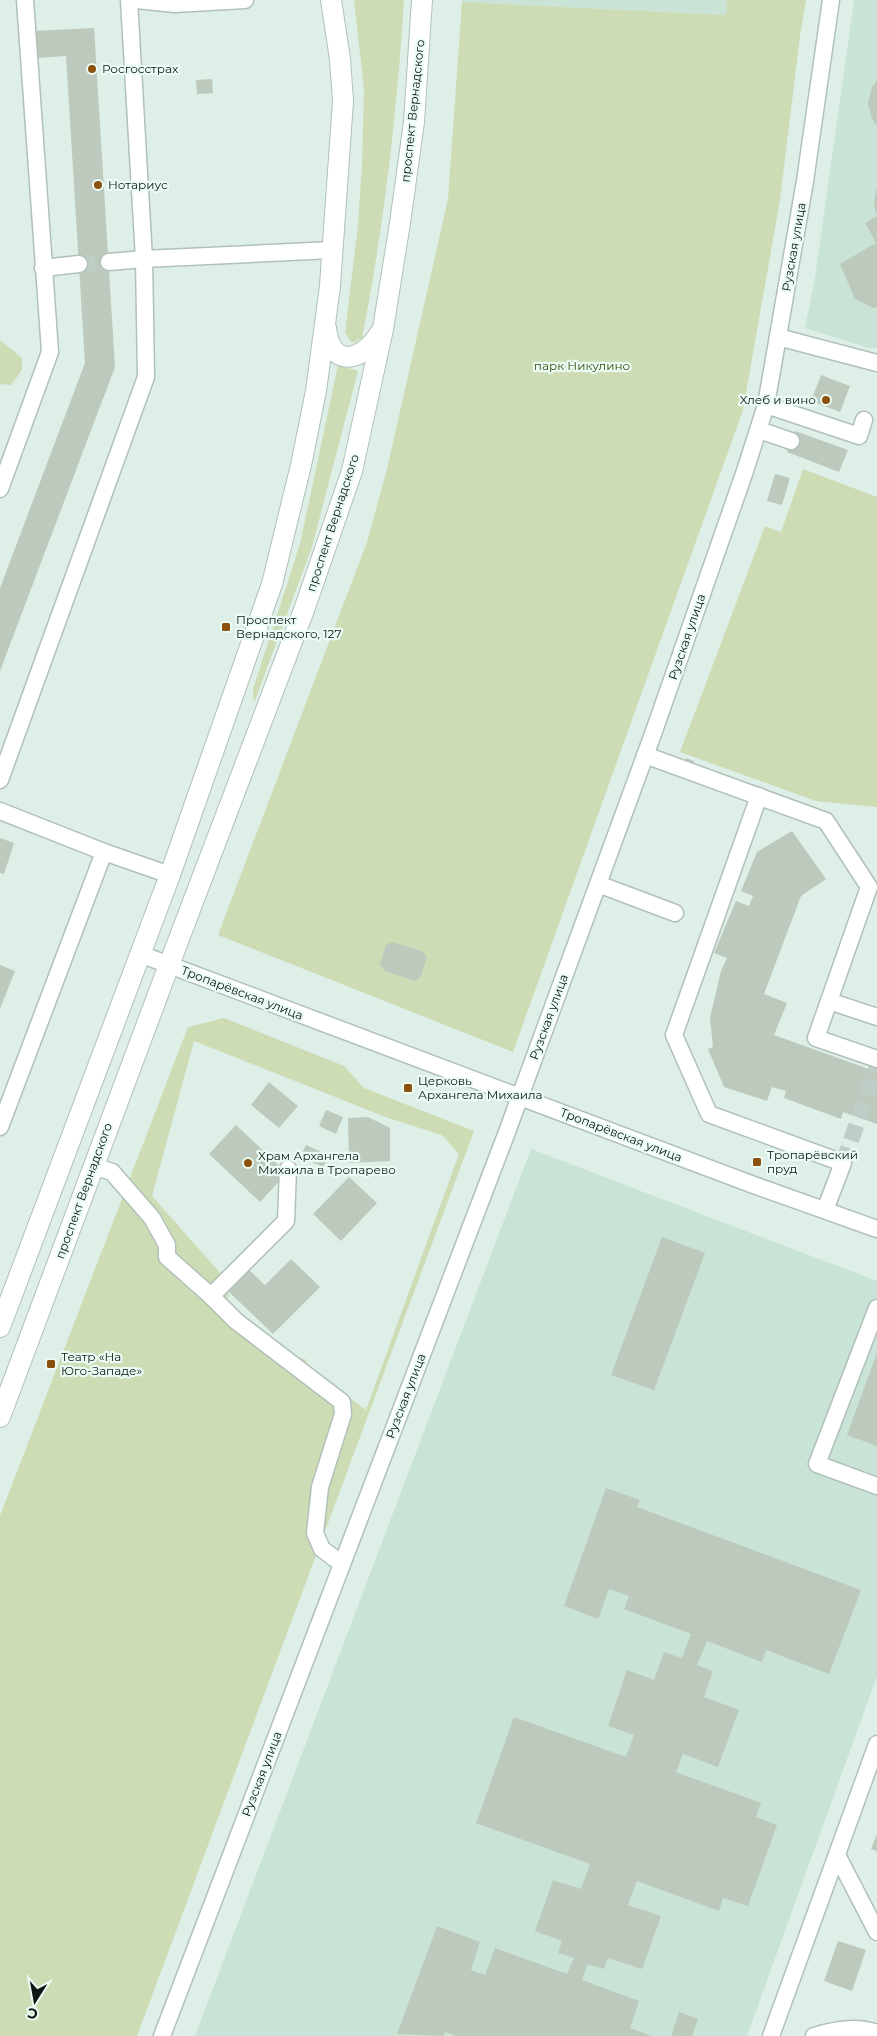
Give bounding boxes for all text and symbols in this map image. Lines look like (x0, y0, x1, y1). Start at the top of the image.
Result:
street label: проспект Вернадского (398, 38, 428, 183)
place label: Росгосстрах (102, 61, 179, 76)
marker: Росгосстрах (86, 63, 98, 75)
place label: Нотариус (108, 177, 168, 192)
marker: Нотариус (92, 179, 104, 191)
street label: Рузская улица (778, 201, 809, 293)
park label: парк Никулино (534, 358, 630, 373)
place label: Хлеб и вино (740, 392, 816, 407)
marker: Хлеб и вино (820, 394, 832, 406)
street label: проспект Вернадского (303, 452, 362, 593)
street label: Рузская улица (665, 592, 708, 682)
place label: Проспект Вернадского, 127 (236, 612, 341, 641)
marker: Проспект Вернадского, 127 (220, 621, 232, 633)
street label: Тропарёвская улица (179, 962, 305, 1023)
street label: Рузская улица (526, 972, 571, 1062)
place label: Церковь Архангела Михаила (418, 1073, 543, 1102)
marker: Церковь Архангела Михаила (402, 1082, 414, 1094)
street label: Тропарёвская улица (558, 1104, 684, 1165)
street label: проспект Вернадского (52, 1120, 115, 1261)
place label: Тропарёвский пруд (767, 1147, 858, 1176)
place label: Храм Архангела Михаила в Тропарево (258, 1148, 396, 1177)
marker: Тропарёвский пруд (751, 1156, 763, 1168)
marker: Храм Архангела Михаила в Тропарево (242, 1157, 254, 1169)
place label: Театр «На Юго-Западе» (61, 1349, 142, 1378)
street label: Рузская улица (382, 1351, 429, 1441)
marker: Театр «На Юго-Западе» (45, 1358, 57, 1370)
street label: Рузская улица (238, 1729, 285, 1819)
north arrow (10, 1976, 60, 2026)
text: С (26, 2004, 39, 2024)

